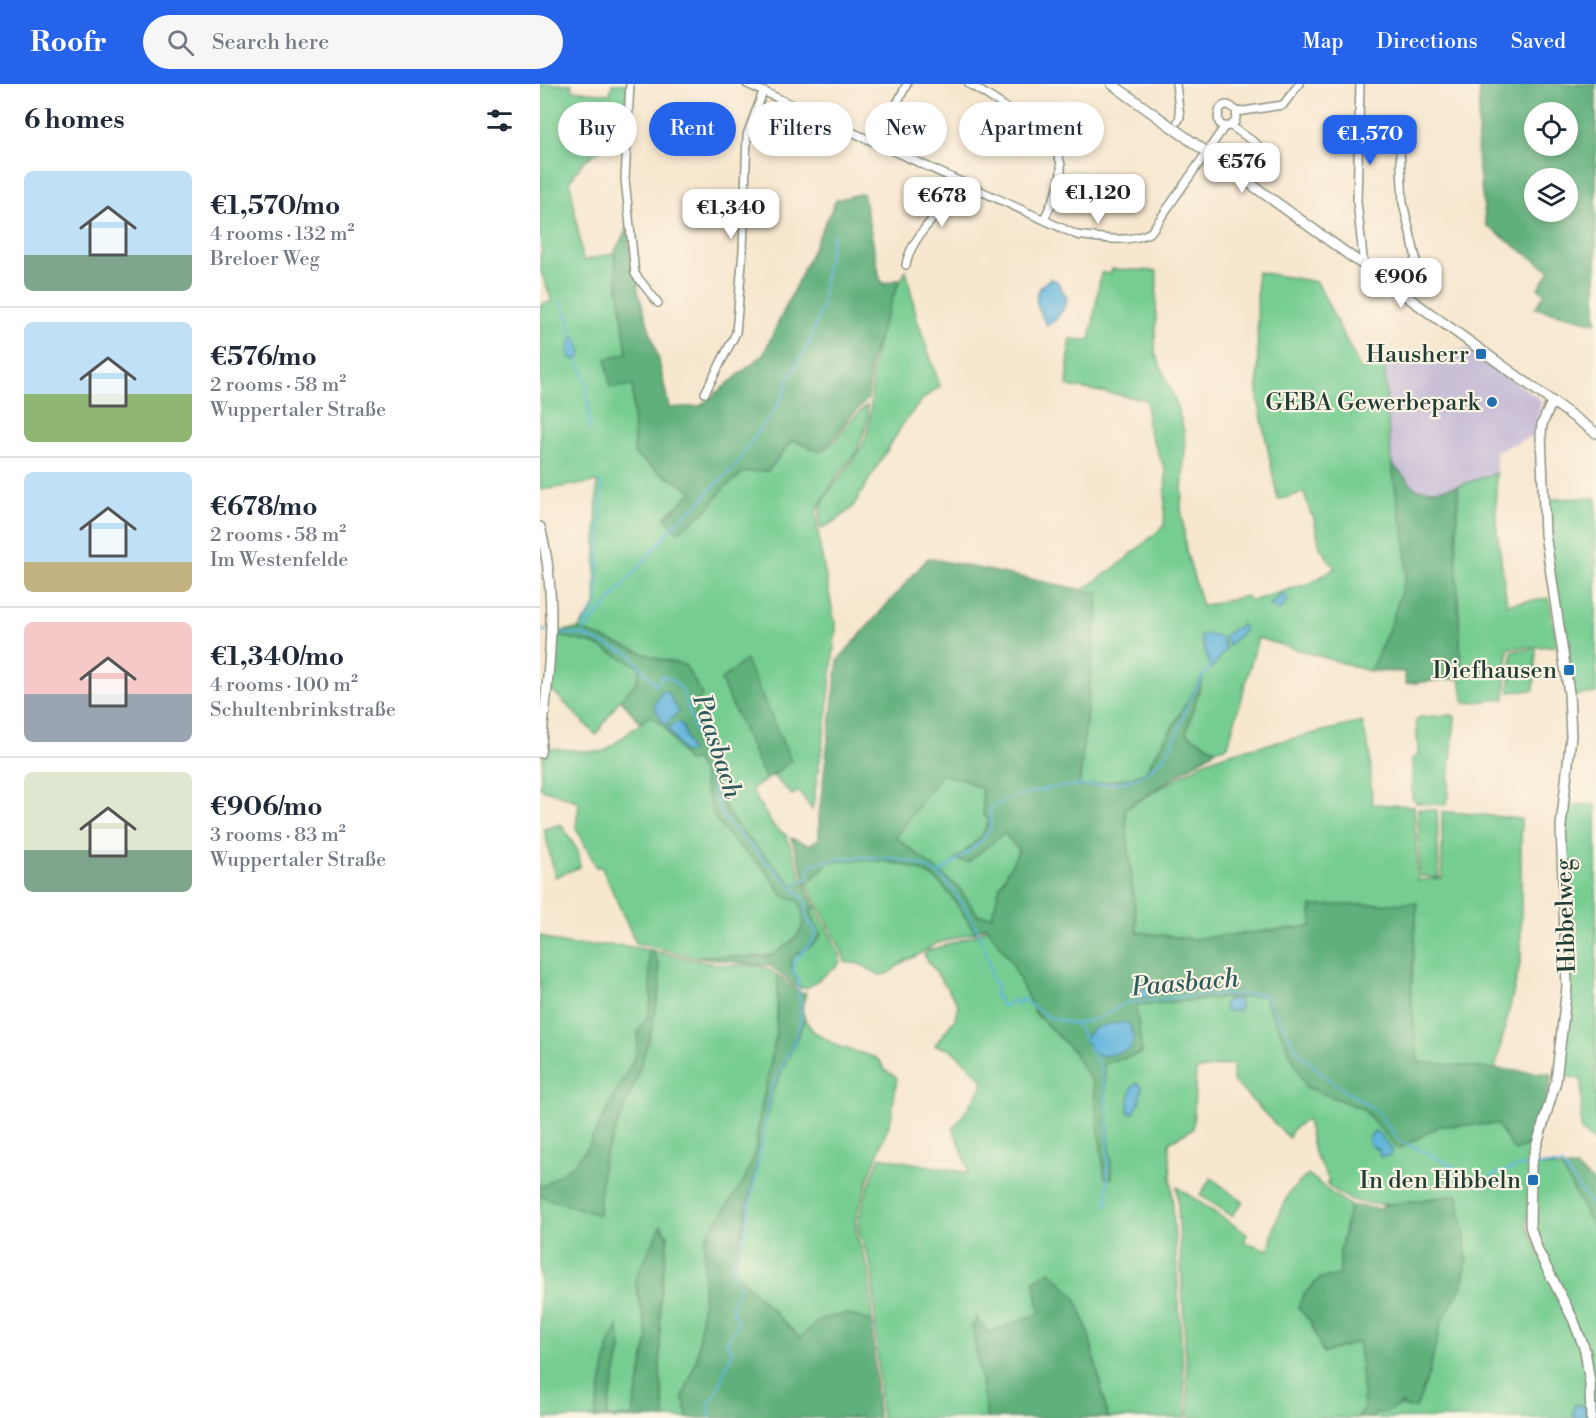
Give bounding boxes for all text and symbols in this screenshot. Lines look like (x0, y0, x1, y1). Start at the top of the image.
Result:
search box (143, 15, 563, 69)
text: Roofr (30, 25, 107, 60)
icon: search (164, 26, 197, 59)
text: Search here (212, 29, 329, 56)
text: Map (1302, 29, 1344, 55)
text: Directions (1377, 29, 1478, 55)
text: Saved (1511, 29, 1566, 55)
chip: Buy (558, 102, 637, 156)
chip: Rent (649, 102, 736, 156)
chip: Filters (748, 102, 853, 156)
chip: New (865, 102, 947, 156)
chip: Apartment (959, 102, 1104, 156)
map controls (1524, 102, 1578, 222)
button: locate (1524, 102, 1578, 156)
text: 6 homes (24, 104, 125, 136)
icon: filters (483, 104, 516, 137)
pin: €1,570 (1321, 115, 1419, 166)
text: €1,570 (1337, 122, 1403, 147)
pin: €576 (1206, 143, 1278, 194)
text: €576 (1218, 150, 1266, 175)
button: layers (1524, 168, 1578, 222)
pin: €1,120 (1049, 174, 1147, 225)
pin: €678 (906, 177, 978, 228)
text: €1,120 (1065, 181, 1131, 206)
text: €678 (918, 184, 966, 209)
pin: €1,340 (682, 189, 780, 240)
text: €1,570/mo (210, 190, 340, 222)
icon: home (72, 195, 144, 267)
text: €1,340 (696, 196, 766, 221)
text: 4 rooms · 132 m² (210, 222, 354, 247)
text: Breloer Weg (210, 247, 320, 272)
pin: €906 (1365, 258, 1437, 309)
text: €906 (1375, 265, 1427, 290)
place label: Hausherr (1366, 340, 1469, 370)
text: €576/mo (210, 341, 317, 373)
icon: home (72, 346, 144, 418)
marker: Hausherr (1474, 347, 1488, 361)
text: 2 rooms · 58 m² (210, 373, 346, 398)
place label: GEBA Gewerbepark (1265, 388, 1481, 418)
marker: GEBA Gewerbepark (1485, 395, 1499, 409)
text: Wuppertaler Straße (210, 398, 386, 423)
text: €678/mo (210, 491, 317, 523)
icon: home (72, 496, 144, 568)
text: 2 rooms · 58 m² (210, 523, 346, 548)
text: Im Westenfelde (210, 548, 348, 573)
text: €1,340/mo (210, 641, 344, 673)
icon: home (72, 646, 144, 718)
place label: Diefhausen (1433, 656, 1557, 686)
marker: Diefhausen (1562, 663, 1576, 677)
text: 4 rooms · 100 m² (210, 673, 358, 698)
water label: Paasbach (685, 689, 749, 803)
text: Schultenbrinkstraße (210, 698, 396, 723)
text: €906/mo (210, 791, 323, 823)
icon: home (72, 796, 144, 868)
text: 3 rooms · 83 m² (210, 823, 346, 848)
text: Wuppertaler Straße (210, 848, 386, 873)
street label: Hibbelweg (1549, 858, 1583, 974)
water label: Paasbach (1129, 962, 1241, 1004)
place label: In den Hibbeln (1360, 1166, 1521, 1196)
marker: In den Hibbeln (1526, 1173, 1540, 1187)

